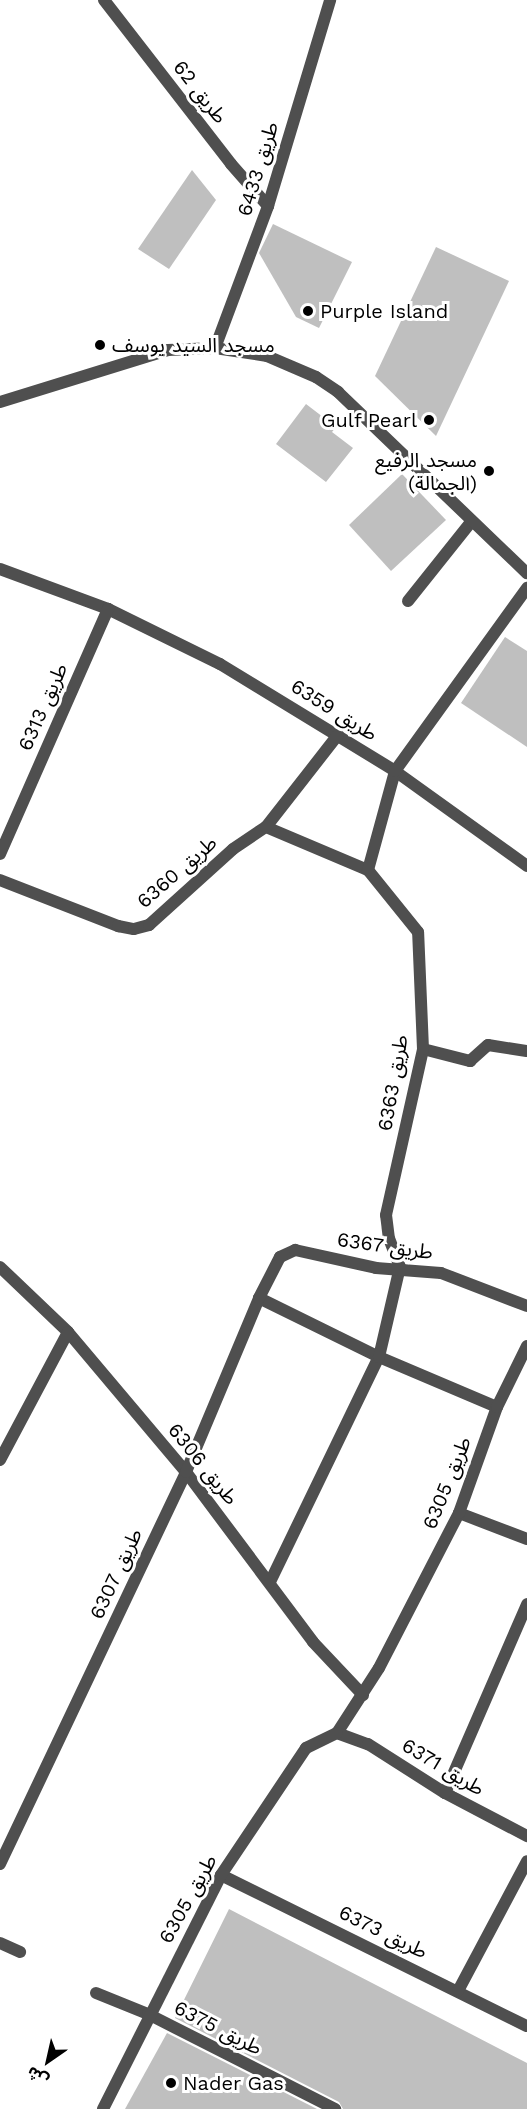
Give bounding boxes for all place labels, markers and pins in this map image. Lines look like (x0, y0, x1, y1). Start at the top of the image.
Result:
place label: Purple Island (320, 299, 448, 323)
marker: Purple Island (301, 304, 315, 318)
place label: مسجد السيد يوسف (112, 333, 275, 357)
marker: مسجد السيد يوسف (93, 338, 107, 352)
place label: Gulf Pearl (320, 408, 417, 432)
marker: Gulf Pearl (422, 413, 436, 427)
place label: مسجد الرفيع (الجمالة) (375, 448, 477, 495)
marker: مسجد الرفيع (الجمالة) (482, 464, 496, 478)
place label: Nader Gas (183, 2071, 284, 2095)
marker: Nader Gas (164, 2076, 178, 2090)

